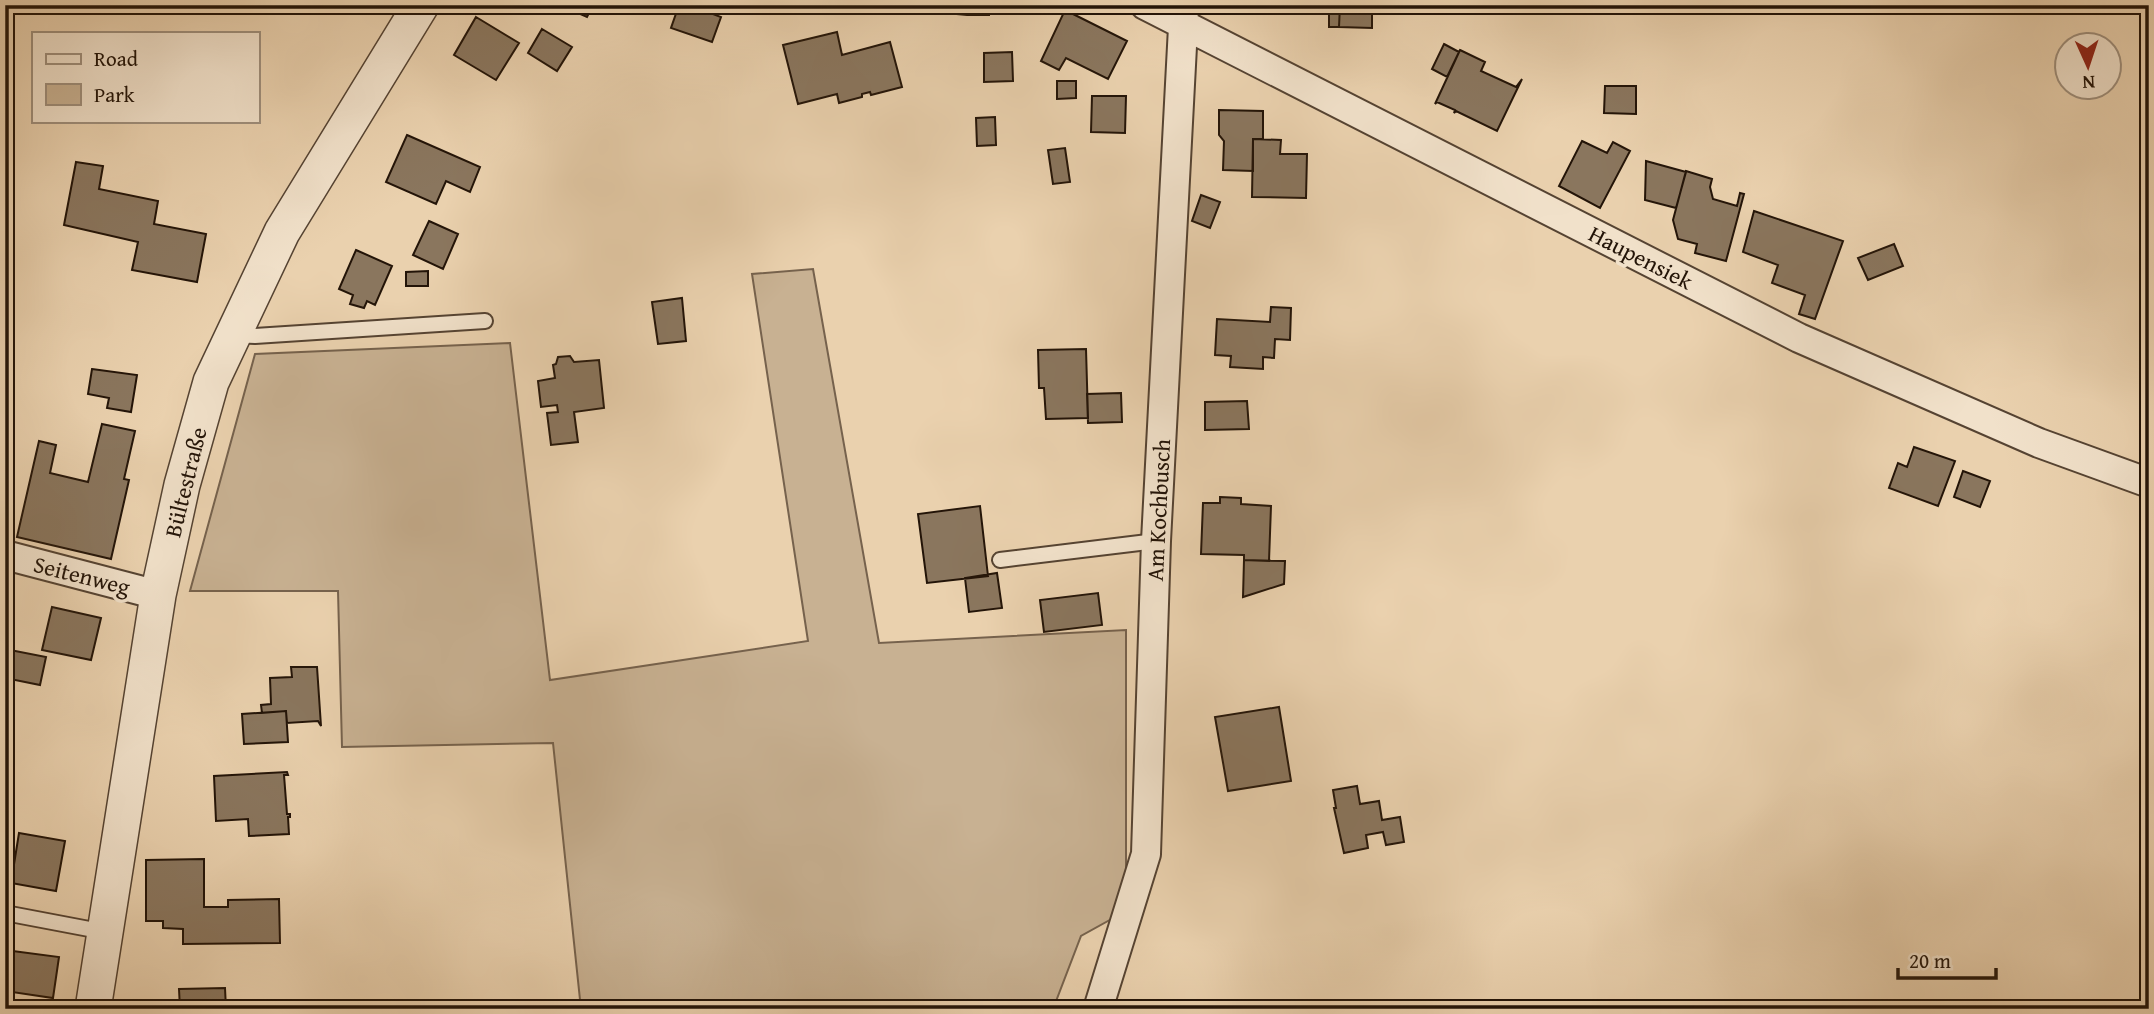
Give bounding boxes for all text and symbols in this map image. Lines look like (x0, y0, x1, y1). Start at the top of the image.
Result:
legend (32, 32, 259, 122)
north arrow (2052, 32, 2122, 102)
text: Road (94, 43, 139, 74)
text: N (2082, 69, 2096, 97)
text: Park (94, 79, 135, 110)
street label: Haupensiek (1583, 217, 1699, 297)
street label: Bültestraße (155, 423, 215, 541)
street label: Am Kochbusch (1138, 438, 1178, 582)
street label: Seitenweg (30, 547, 134, 603)
scale bar (1898, 937, 1996, 981)
text: 20 m (1909, 945, 1951, 976)

